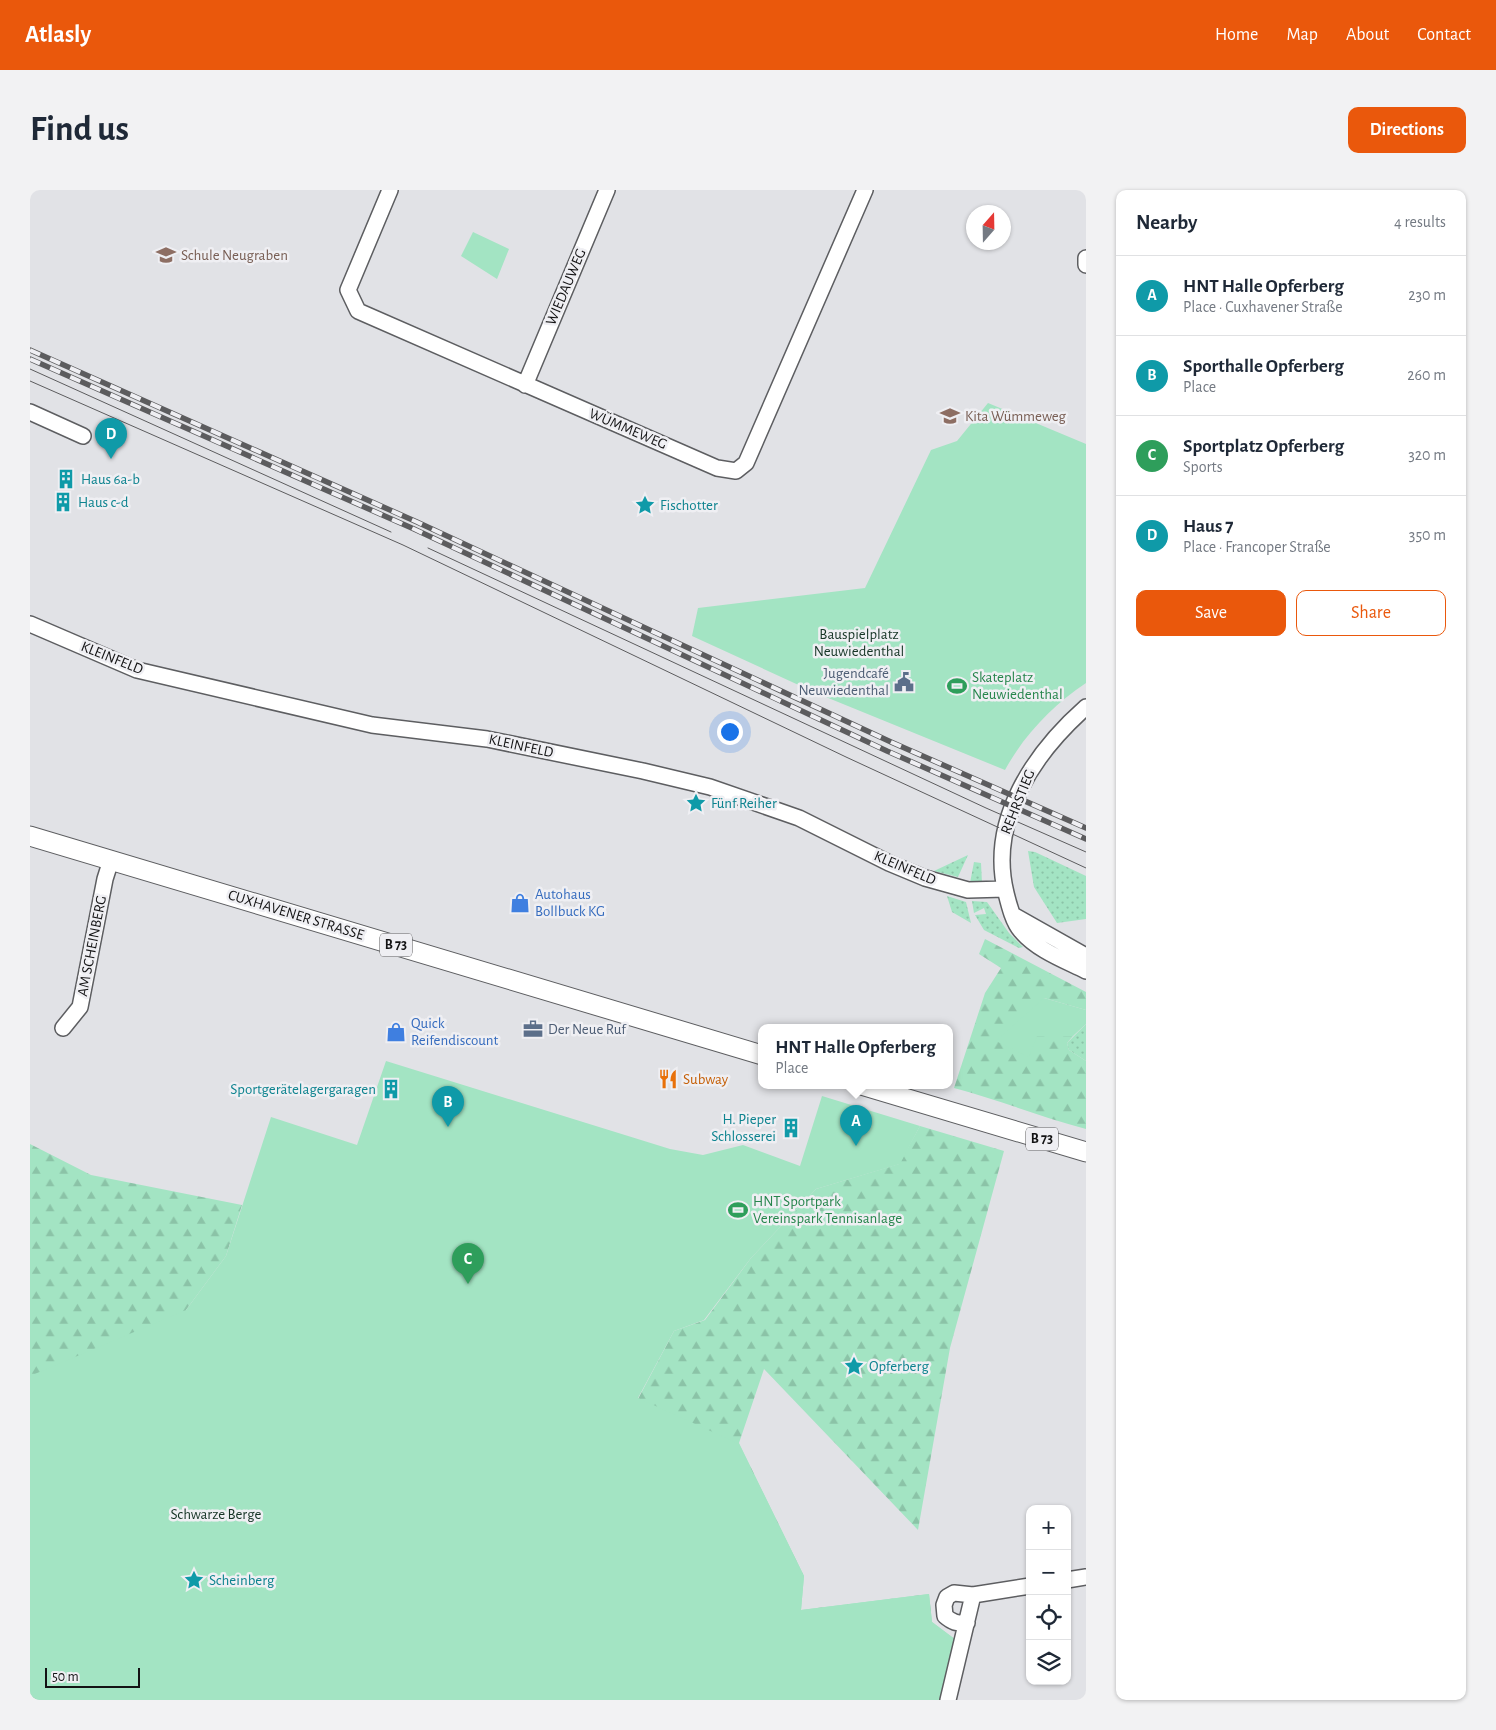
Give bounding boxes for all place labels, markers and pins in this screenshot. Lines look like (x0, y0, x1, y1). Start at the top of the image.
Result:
school or university icon: Schule Neugraben (155, 244, 177, 266)
place label: Schule Neugraben (181, 248, 288, 263)
school or university icon: Kita Wümmeweg (939, 405, 961, 427)
place label: Kita Wümmeweg (965, 409, 1067, 424)
pin: D (95, 418, 127, 459)
building icon: Haus 6a-b (55, 468, 77, 490)
place label: Haus 6a-b (81, 472, 140, 487)
building icon: Haus c-d (52, 491, 74, 513)
place icon: Fischotter (634, 494, 656, 516)
place label: Haus c-d (78, 495, 129, 510)
place label: Fischotter (660, 498, 718, 513)
place label: Jugendcafé Neuwiedenthal (798, 666, 889, 698)
place label: Skateplatz Neuwiedenthal (972, 670, 1063, 702)
public building icon: Jugendcafé Neuwiedenthal (893, 671, 915, 693)
sports icon: Skateplatz Neuwiedenthal (946, 675, 968, 697)
place icon: Fünf Reiher (685, 792, 707, 814)
place label: Fünf Reiher (711, 796, 777, 811)
place label: Autohaus Bollbuck KG (535, 887, 605, 919)
shop icon: Autohaus Bollbuck KG (509, 892, 531, 914)
place label: Quick Reifendiscount (411, 1016, 499, 1048)
office icon: Der Neue Ruf (522, 1018, 544, 1040)
shop icon: Quick Reifendiscount (385, 1021, 407, 1043)
place label: Der Neue Ruf (548, 1022, 627, 1037)
restaurant icon: Subway (657, 1068, 679, 1090)
place label: Subway (683, 1072, 729, 1087)
building icon: Sportgerätelagergaragen (380, 1078, 402, 1100)
place label: Sportgerätelagergaragen (230, 1082, 376, 1097)
pin: B (432, 1086, 464, 1127)
pin: A (840, 1105, 872, 1146)
place label: H. Pieper Schlosserei (711, 1112, 776, 1144)
building icon: H. Pieper Schlosserei (780, 1117, 802, 1139)
place label: HNT Sportpark Vereinspark Tennisanlage (753, 1194, 902, 1226)
sports icon: HNT Sportpark Vereinspark Tennisanlage (727, 1199, 749, 1221)
pin: C (452, 1243, 484, 1284)
place icon: Opferberg (843, 1355, 865, 1377)
place label: Opferberg (869, 1359, 929, 1374)
place icon: Scheinberg (183, 1569, 205, 1591)
place label: Scheinberg (209, 1573, 275, 1588)

